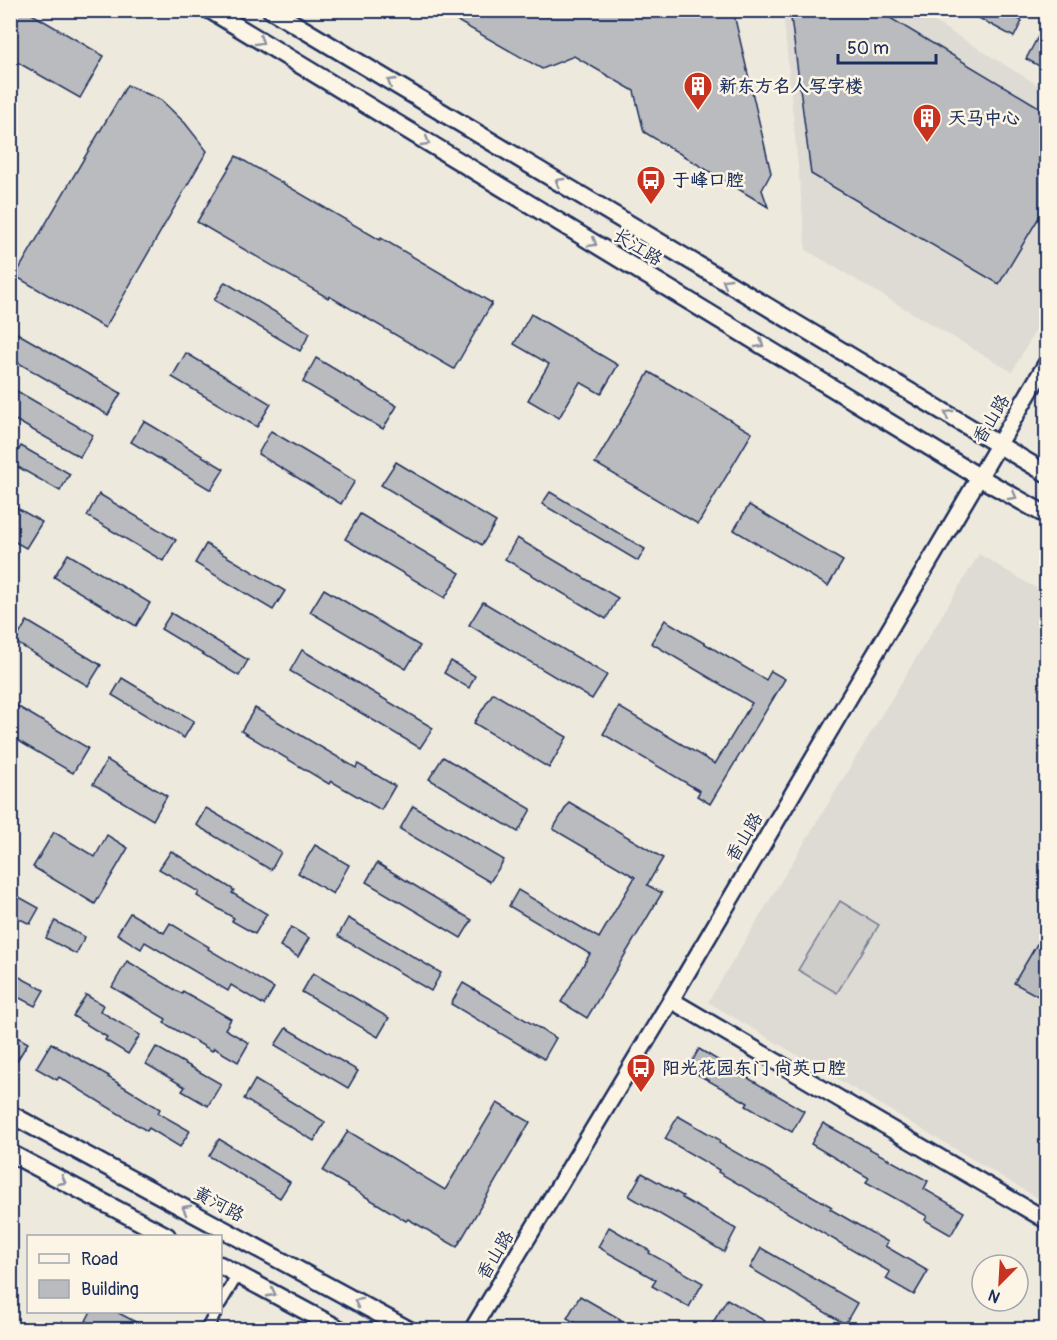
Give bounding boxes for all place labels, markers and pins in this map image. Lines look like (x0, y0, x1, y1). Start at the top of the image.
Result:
building icon: 新东方名人写字楼 (682, 70, 714, 112)
place label: 新东方名人写字楼 (719, 75, 863, 98)
building icon: 天马中心 (911, 102, 943, 144)
place label: 天马中心 (948, 107, 1020, 130)
bus stop icon: 于峰口腔 (635, 164, 667, 206)
place label: 于峰口腔 (672, 169, 744, 192)
bus stop icon: 阳光花园东门 尚英口腔 (625, 1052, 657, 1094)
place label: 阳光花园东门 尚英口腔 (662, 1057, 846, 1080)

